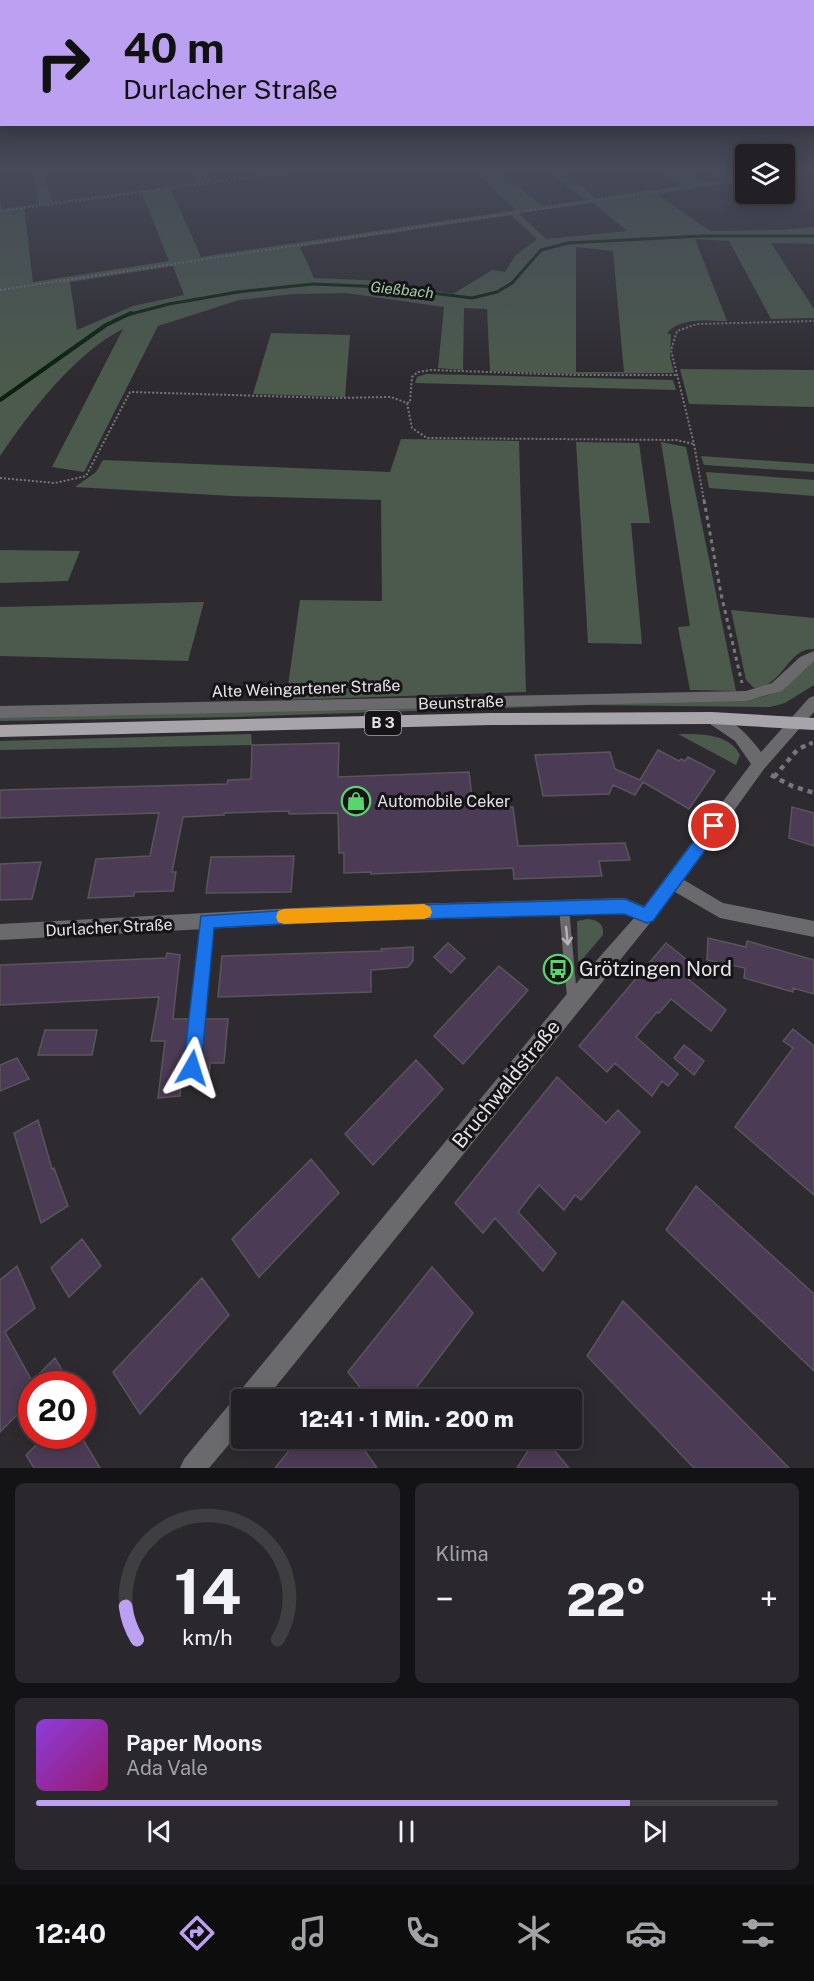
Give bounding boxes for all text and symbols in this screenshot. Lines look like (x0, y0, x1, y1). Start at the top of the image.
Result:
text: 40 m (123, 23, 225, 72)
icon: right (24, 24, 102, 102)
text: Durlacher Straße (123, 73, 338, 105)
map controls (735, 144, 795, 204)
button: layers (735, 144, 795, 204)
water label: Gießbach (370, 278, 435, 301)
street label: Alte Weingartener Straße (211, 676, 401, 701)
street label: Beunstraße (418, 692, 504, 713)
road number: B 3 (365, 711, 401, 735)
shop icon: Automobile Ceker (340, 785, 372, 817)
place label: Automobile Ceker (377, 792, 510, 811)
pin (688, 800, 739, 851)
icon: arrive (697, 809, 730, 842)
street label: Durlacher Straße (45, 915, 173, 940)
one-way arrow (562, 926, 573, 945)
bus stop icon: Grötzingen Nord (542, 953, 574, 985)
place label: Grötzingen Nord (579, 957, 732, 981)
street label: Bruchwaldstraße (447, 1015, 565, 1153)
position arrow (160, 1036, 224, 1100)
speed limit sign: 20 (18, 1371, 96, 1449)
text: 12:41 · 1 Min. · 200 m (299, 1406, 514, 1432)
text: Klima (436, 1542, 489, 1566)
text: 14 (173, 1555, 241, 1628)
text: 22° (567, 1573, 647, 1626)
text: − (436, 1580, 454, 1618)
text: + (760, 1580, 778, 1618)
text: km/h (182, 1625, 232, 1650)
text: Paper Moons (126, 1730, 262, 1756)
text: Ada Vale (126, 1756, 208, 1780)
icon: previous (143, 1815, 176, 1848)
icon: pause (390, 1815, 423, 1848)
icon: next (638, 1815, 671, 1848)
icon: directions (176, 1912, 218, 1954)
icon: music (288, 1912, 330, 1954)
icon: phone (401, 1912, 443, 1954)
icon: climate (513, 1912, 555, 1954)
icon: car (625, 1912, 667, 1954)
icon: filters (737, 1912, 779, 1954)
text: 12:40 (35, 1917, 106, 1949)

